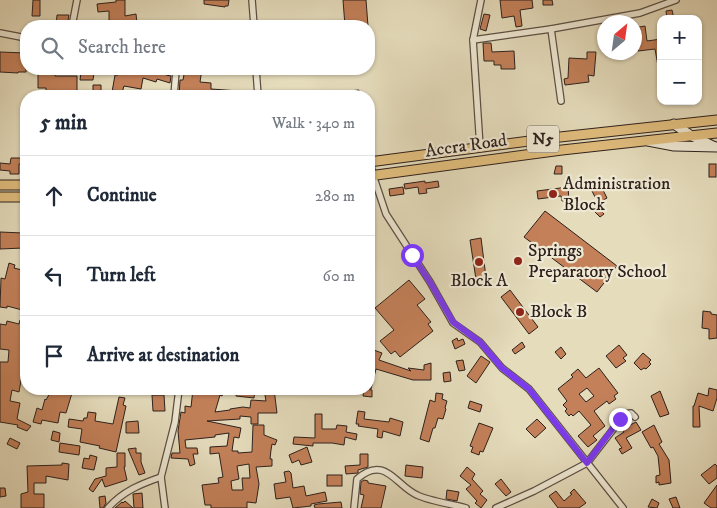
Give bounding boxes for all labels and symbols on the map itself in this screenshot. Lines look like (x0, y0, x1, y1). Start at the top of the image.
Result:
north arrow (597, 15, 642, 60)
road number: N5 (527, 126, 559, 152)
street label: Accra Road (424, 129, 508, 163)
place label: Administration Block (563, 173, 671, 216)
marker: Administration Block (547, 188, 559, 200)
place label: Springs Preparatory School (528, 240, 667, 283)
route start (401, 244, 424, 267)
marker: Springs Preparatory School (512, 255, 524, 267)
marker: Block A (473, 256, 485, 268)
place label: Block A (450, 270, 508, 292)
place label: Block B (530, 301, 587, 323)
marker: Block B (514, 306, 526, 318)
route end (609, 408, 632, 431)

